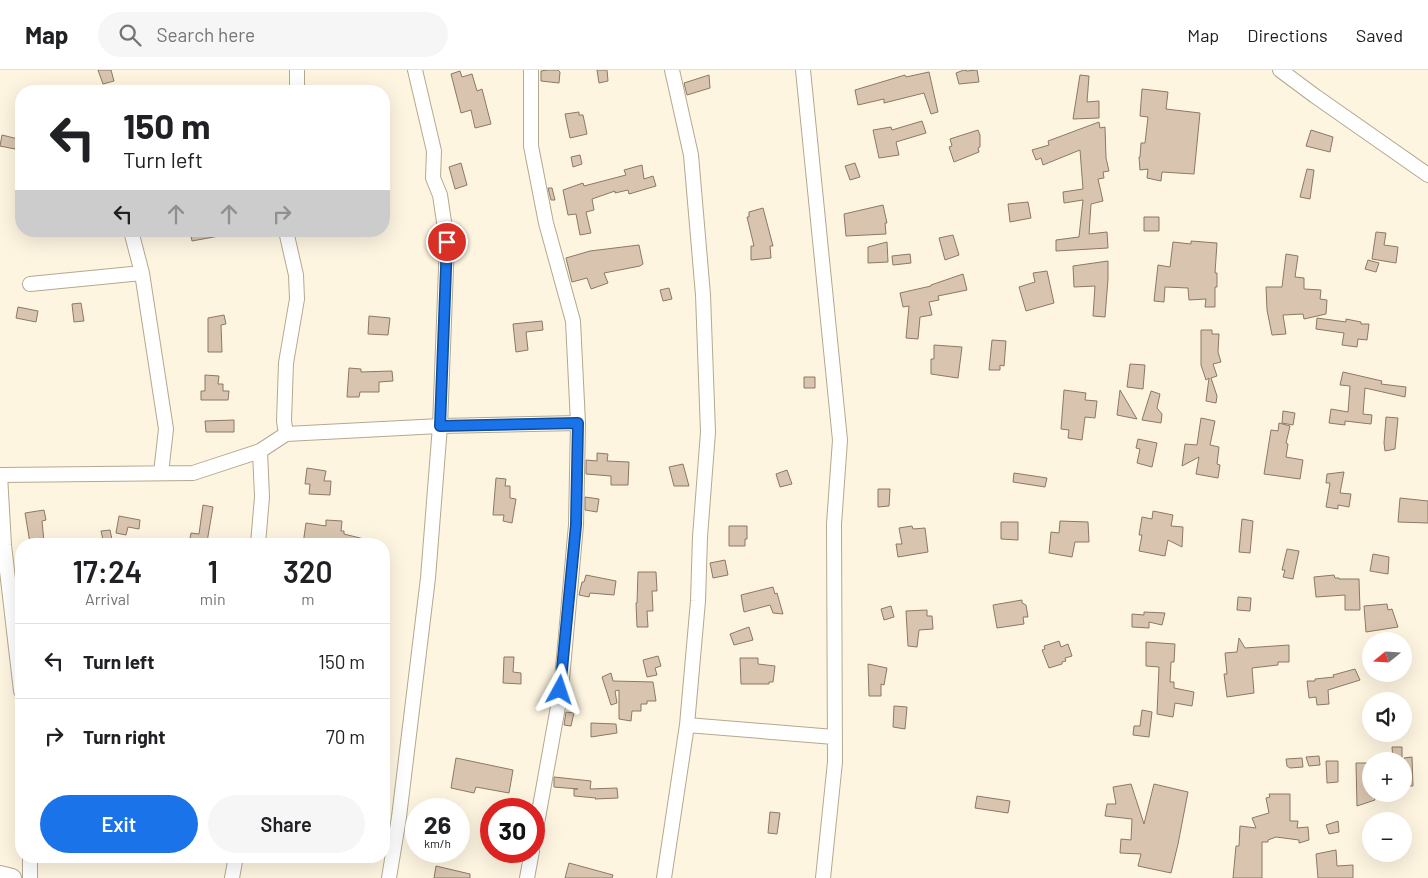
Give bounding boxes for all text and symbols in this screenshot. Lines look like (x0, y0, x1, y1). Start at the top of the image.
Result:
search box (98, 12, 448, 57)
text: Map (25, 20, 68, 49)
icon: search (116, 21, 144, 49)
text: Search here (156, 23, 255, 46)
text: Map (1187, 24, 1219, 46)
text: Directions (1247, 24, 1328, 46)
text: Saved (1356, 24, 1403, 46)
text: 150 m (123, 104, 210, 146)
icon: left (40, 105, 105, 170)
text: Turn left (123, 146, 203, 172)
icon: left (109, 200, 137, 228)
icon: ahead (162, 200, 190, 228)
icon: ahead (215, 200, 243, 228)
icon: right (268, 200, 296, 228)
pin (426, 221, 468, 263)
icon: arrive (433, 228, 461, 256)
text: 17:24 (72, 553, 142, 589)
text: 1 (207, 553, 218, 589)
text: 320 (283, 553, 333, 589)
text: Arrival (85, 589, 130, 608)
text: min (200, 589, 226, 608)
text: m (301, 589, 314, 608)
north arrow (1362, 632, 1412, 682)
map controls (1362, 632, 1412, 862)
icon: left (40, 647, 68, 675)
text: Turn left (83, 650, 154, 673)
text: 150 m (318, 650, 365, 673)
position arrow (533, 663, 585, 715)
button: sound (1362, 692, 1412, 742)
icon: right (40, 722, 68, 750)
text: Turn right (83, 725, 165, 748)
text: 70 m (326, 725, 365, 748)
button: + (1362, 752, 1412, 802)
button: Exit (40, 795, 198, 853)
button: Share (208, 795, 365, 853)
speed limit sign: 30 (480, 798, 545, 863)
text: 26 (424, 809, 451, 839)
button: − (1362, 812, 1412, 862)
text: km/h (424, 836, 451, 850)

